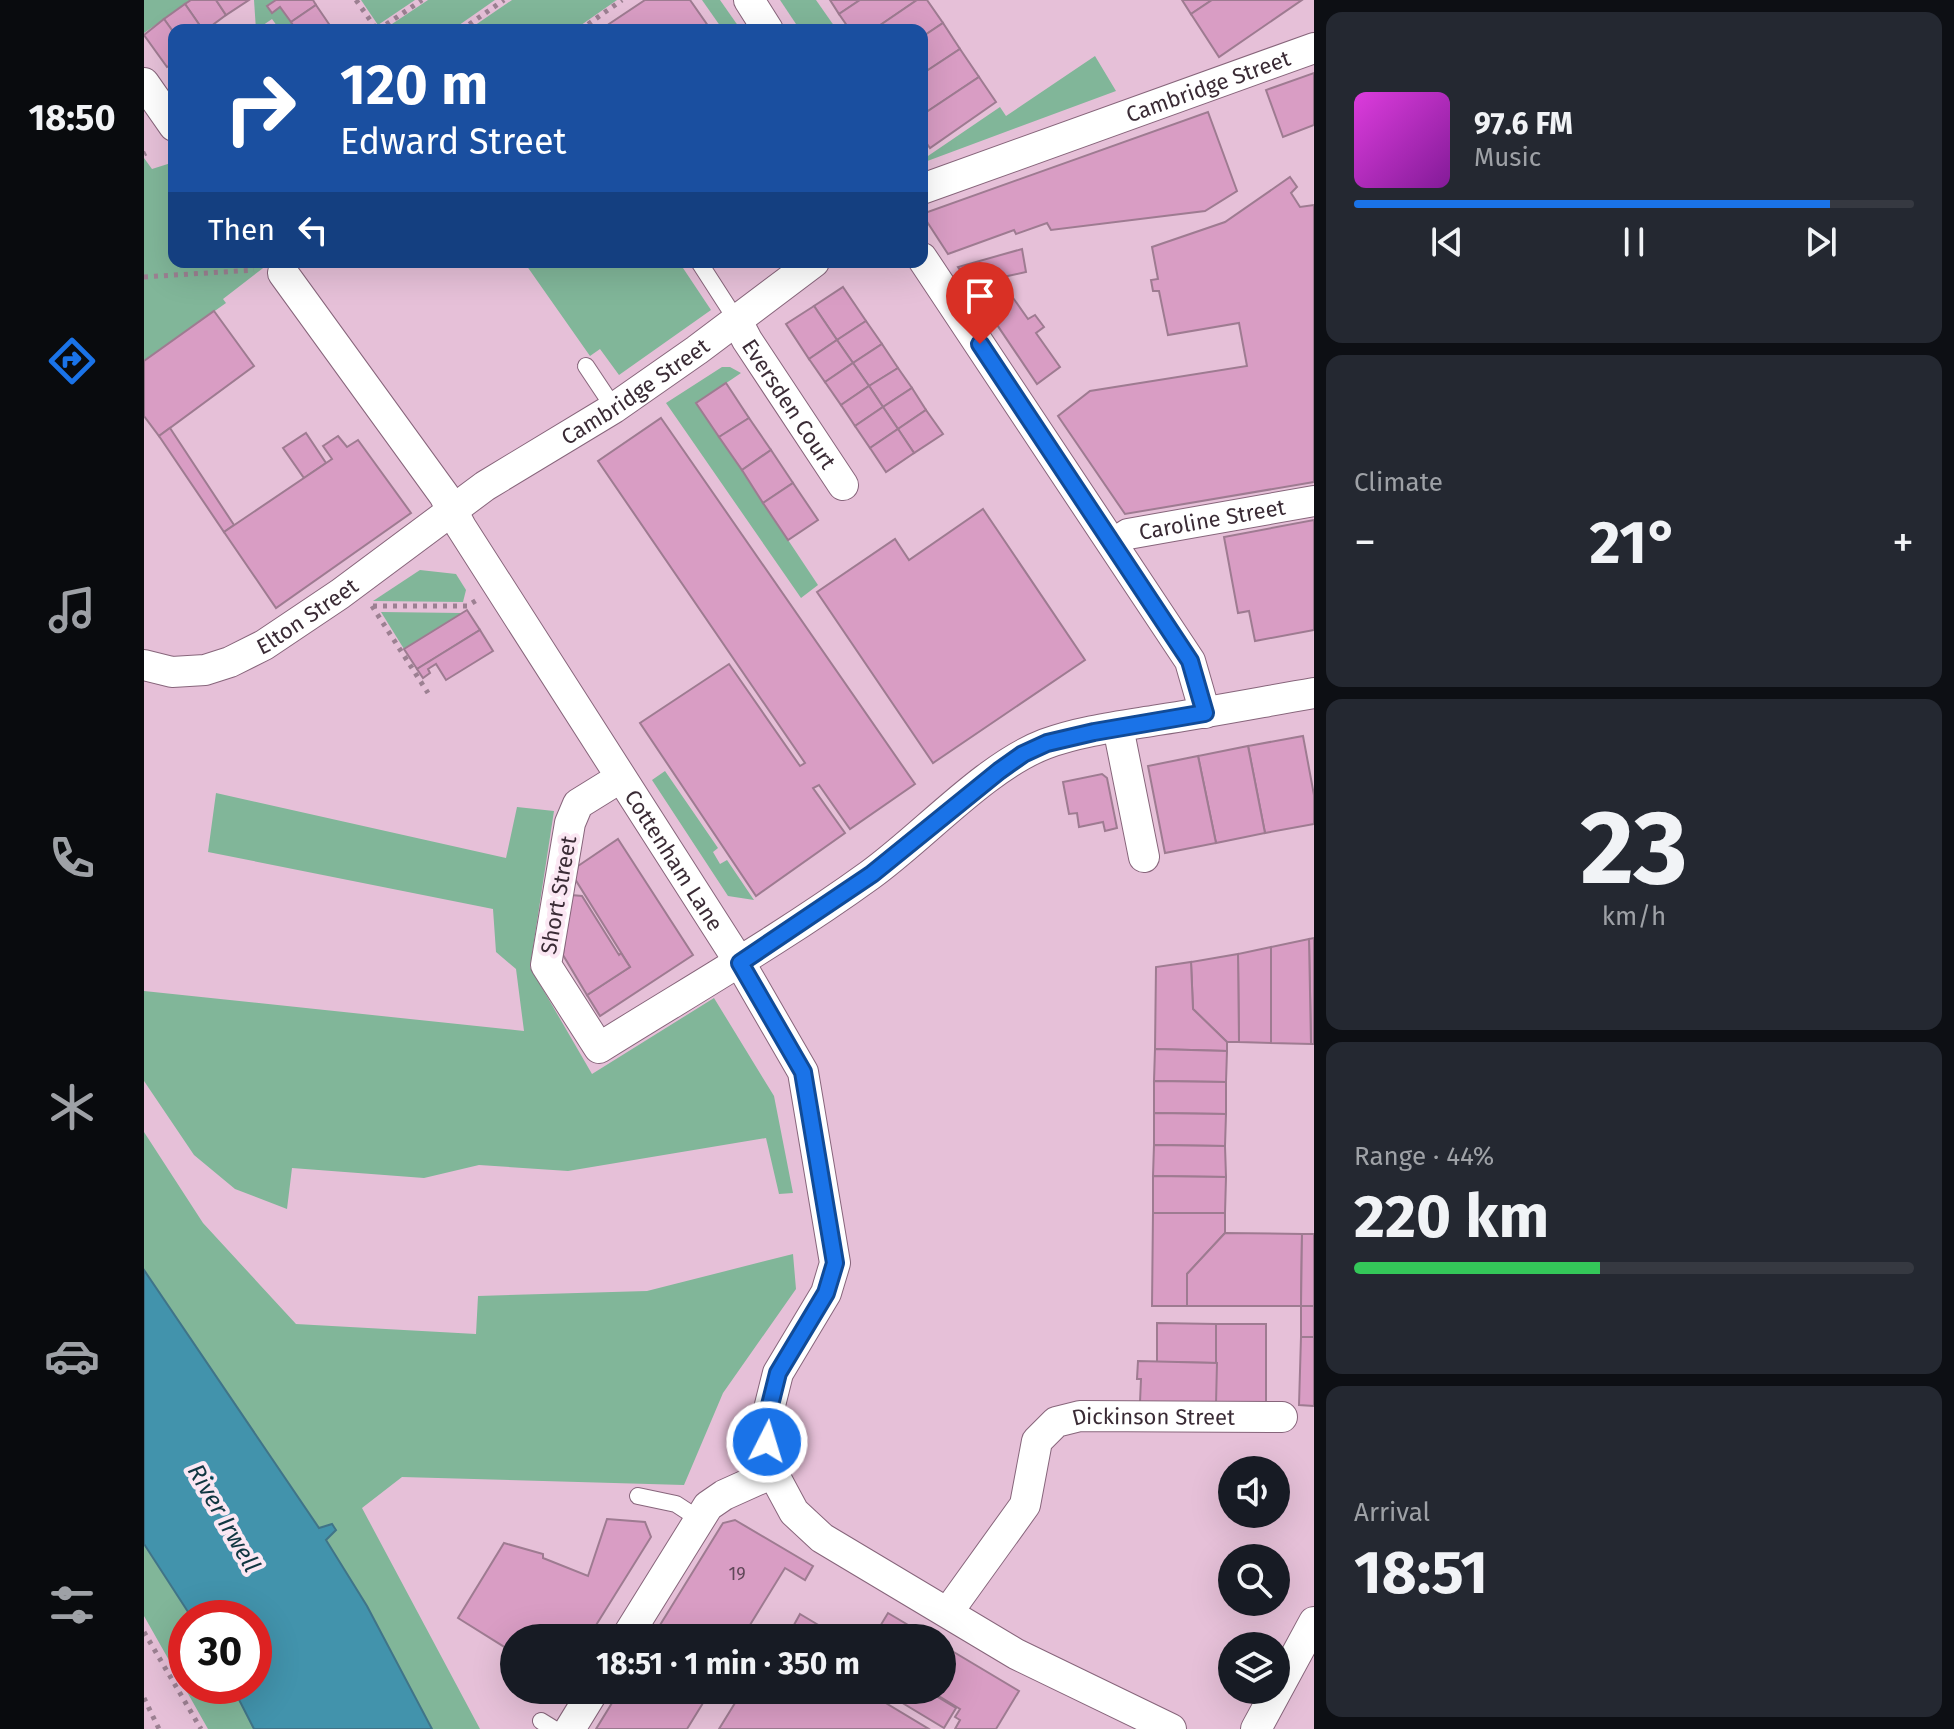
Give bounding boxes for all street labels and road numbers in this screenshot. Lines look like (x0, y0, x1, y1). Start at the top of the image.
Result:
street label: Cambridge Street (1122, 45, 1294, 128)
street label: Cambridge Street (556, 333, 715, 451)
street label: Eversden Court (736, 334, 842, 474)
street label: Caroline Street (1137, 493, 1287, 546)
street label: Elton Street (252, 572, 363, 661)
street label: Cottenham Lane (619, 785, 729, 936)
street label: Short Street (535, 834, 582, 956)
street label: Dickinson Street (1069, 1402, 1235, 1432)

